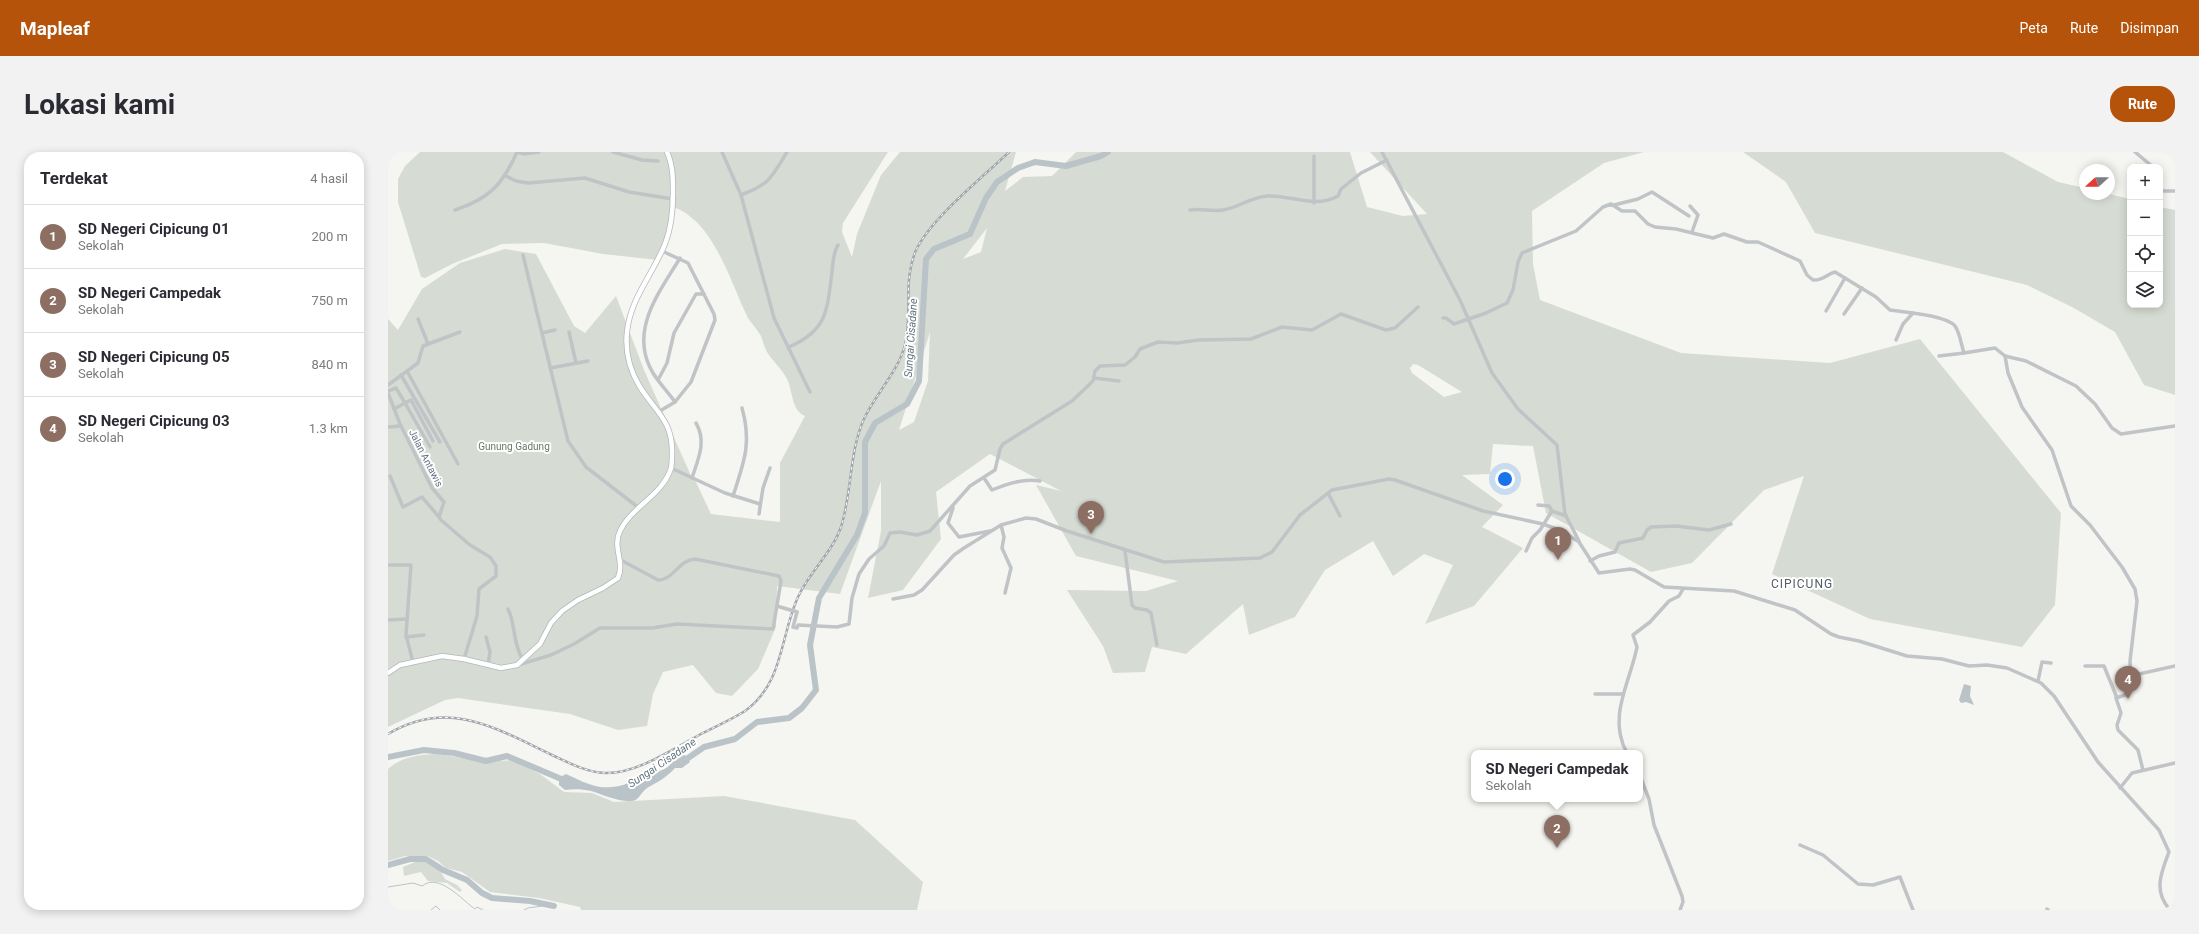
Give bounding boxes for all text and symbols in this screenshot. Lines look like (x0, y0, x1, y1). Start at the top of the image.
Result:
text: Mapleaf (20, 17, 90, 40)
text: Peta (2020, 20, 2048, 36)
text: Rute (2070, 20, 2098, 36)
text: Disimpan (2120, 20, 2179, 36)
button: Rute (2110, 86, 2175, 122)
text: Lokasi kami (24, 88, 175, 121)
north arrow (2079, 164, 2115, 200)
map controls (2127, 164, 2163, 308)
button: + (2127, 164, 2163, 200)
text: Terdekat (40, 168, 108, 188)
text: 4 hasil (310, 171, 348, 186)
button: − (2127, 200, 2163, 236)
text: SD Negeri Cipicung 01 (78, 220, 230, 238)
text: 1 (49, 229, 57, 244)
text: 200 m (311, 229, 348, 244)
button: locate (2127, 236, 2163, 272)
text: Sekolah (78, 238, 124, 253)
button: layers (2127, 272, 2163, 308)
text: SD Negeri Campedak (78, 284, 221, 302)
text: 2 (49, 293, 57, 308)
text: 750 m (311, 293, 348, 308)
water label: Sungai Cisadane (902, 298, 920, 378)
text: Sekolah (78, 302, 124, 317)
text: SD Negeri Cipicung 05 (78, 348, 230, 366)
text: 3 (49, 357, 57, 372)
text: 840 m (311, 357, 348, 372)
text: Sekolah (78, 366, 124, 381)
text: SD Negeri Cipicung 03 (78, 412, 230, 430)
text: 4 (49, 421, 57, 436)
text: 1.3 km (309, 421, 348, 436)
street label: Jalan Antawis (407, 428, 445, 488)
text: Sekolah (78, 430, 124, 445)
park label: Gunung Gadung (478, 441, 550, 452)
your location (1495, 469, 1515, 489)
pin: 3 (1078, 501, 1104, 534)
pin: 1 (1545, 527, 1571, 560)
district label: CIPICUNG (1771, 577, 1833, 591)
pin: 4 (2115, 666, 2141, 699)
water label: Sungai Cisadane (625, 735, 699, 791)
popup (1471, 750, 1643, 802)
text: SD Negeri Campedak (1485, 760, 1629, 778)
text: Sekolah (1485, 778, 1531, 793)
pin: 2 (1544, 815, 1570, 848)

